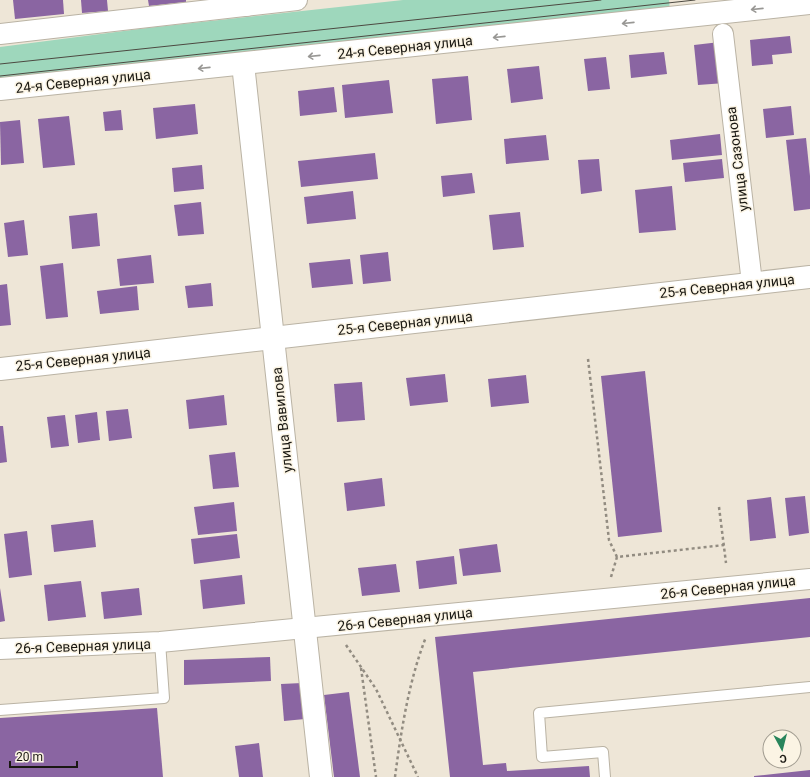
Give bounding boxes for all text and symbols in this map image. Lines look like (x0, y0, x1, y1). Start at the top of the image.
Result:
one-way arrow (751, 5, 764, 12)
one-way arrow (622, 19, 635, 27)
street label: 24-я Северная улица (337, 32, 473, 62)
one-way arrow (493, 33, 506, 40)
one-way arrow (308, 53, 321, 60)
one-way arrow (198, 64, 211, 72)
street label: 24-я Северная улица (15, 66, 151, 96)
street label: улица Сазонова (723, 106, 751, 212)
street label: 25-я Северная улица (659, 271, 795, 301)
street label: 25-я Северная улица (337, 308, 473, 338)
street label: 25-я Северная улица (15, 344, 151, 374)
street label: улица Вавилова (269, 366, 295, 474)
street label: 26-я Северная улица (660, 572, 796, 602)
street label: 26-я Северная улица (337, 604, 473, 634)
street label: 26-я Северная улица (15, 636, 151, 656)
north arrow (762, 729, 802, 769)
scale bar (10, 743, 77, 769)
text: 20 m (16, 750, 43, 764)
text: С (779, 752, 788, 765)

